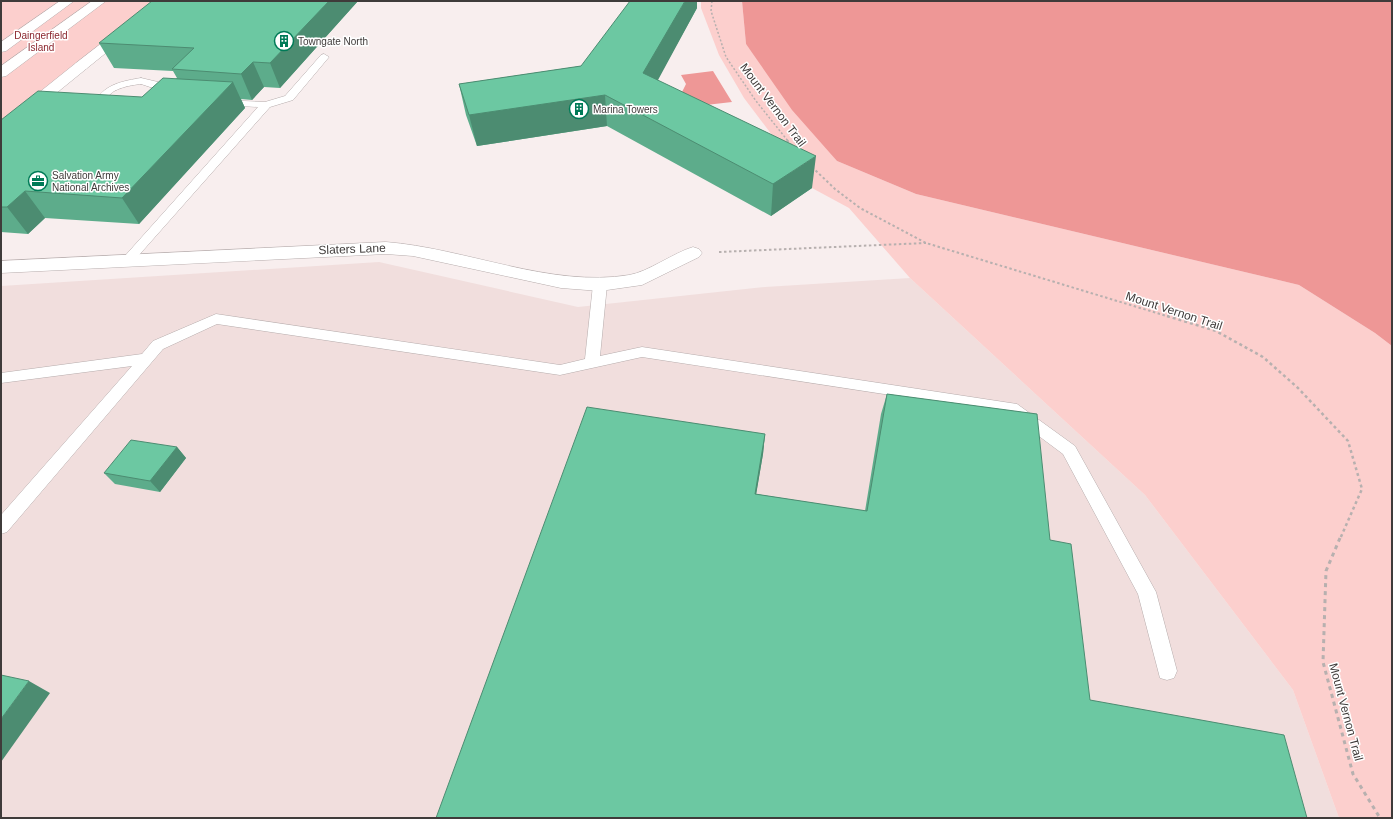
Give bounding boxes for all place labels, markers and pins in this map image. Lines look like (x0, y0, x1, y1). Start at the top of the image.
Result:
building icon: Towngate North (273, 30, 295, 52)
place label: Towngate North (298, 36, 368, 47)
building icon: Marina Towers (568, 98, 590, 120)
place label: Marina Towers (593, 104, 658, 115)
office icon: Salvation Army National Archives (27, 170, 49, 192)
place label: Salvation Army National Archives (52, 170, 129, 193)

